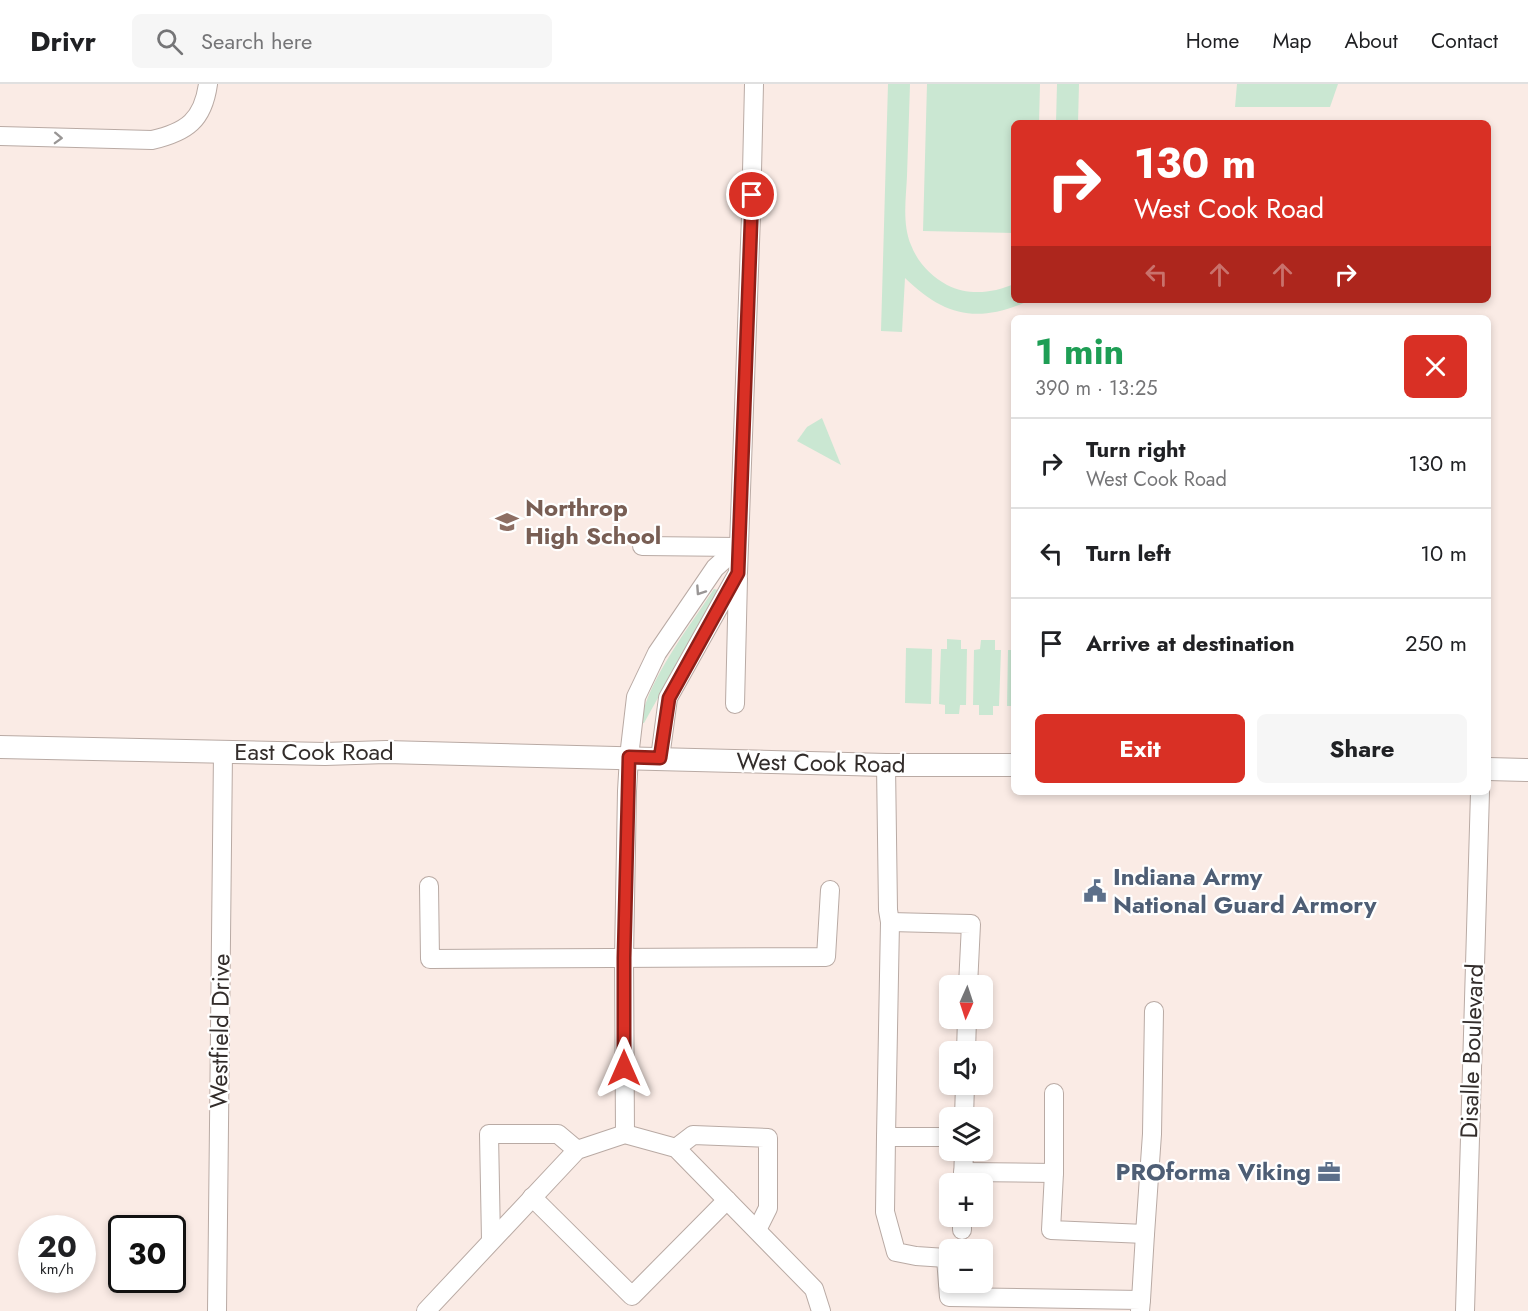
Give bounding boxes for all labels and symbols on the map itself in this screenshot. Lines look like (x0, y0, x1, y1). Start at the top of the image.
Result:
one-way arrow (54, 131, 63, 144)
pin (726, 169, 777, 220)
place label: Northrop High School (525, 490, 661, 553)
school or university icon: Northrop High School (494, 509, 520, 535)
one-way arrow (696, 584, 707, 595)
street label: East Cook Road (234, 734, 394, 769)
street label: West Cook Road (736, 744, 906, 781)
place label: Indiana Army National Guard Armory (1113, 859, 1377, 922)
public building icon: Indiana Army National Guard Armory (1082, 878, 1108, 904)
street label: Westfield Drive (201, 953, 238, 1109)
street label: Disalle Boulevard (1451, 963, 1492, 1139)
north arrow (939, 975, 993, 1029)
position arrow (592, 1036, 656, 1100)
place label: PROforma Viking (1116, 1154, 1311, 1189)
office icon: PROforma Viking (1316, 1159, 1342, 1185)
speed limit sign: 30 (108, 1215, 186, 1293)

